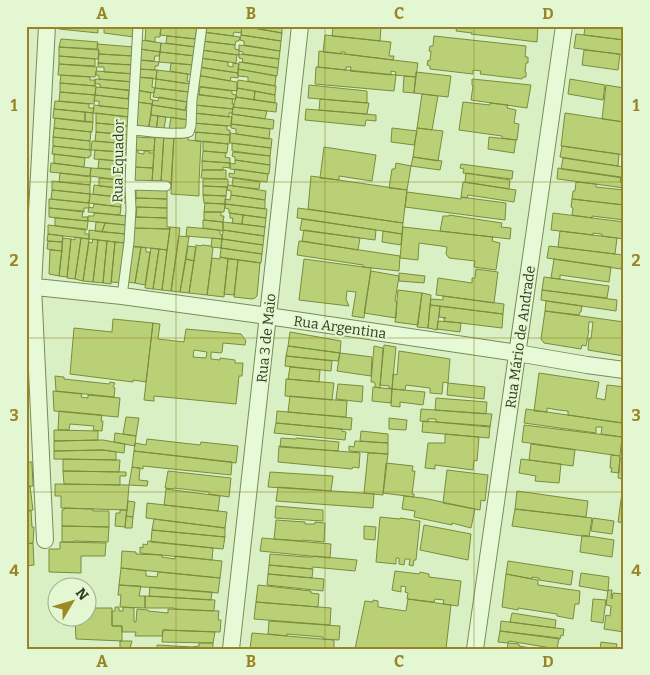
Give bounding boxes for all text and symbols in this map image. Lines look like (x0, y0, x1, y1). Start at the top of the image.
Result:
text: A (96, 4, 108, 23)
text: B (246, 4, 256, 23)
text: C (394, 4, 404, 23)
text: D (542, 4, 554, 23)
text: 1 (11, 96, 18, 115)
text: 1 (633, 96, 640, 115)
street label: Rua Equador (109, 119, 128, 203)
text: 2 (9, 251, 19, 270)
text: 2 (631, 251, 641, 270)
street label: Rua Mário de Andrade (502, 265, 539, 410)
street label: Rua 3 de Maio (253, 293, 280, 384)
street label: Rua Argentina (292, 313, 388, 342)
text: 3 (9, 406, 19, 425)
text: 3 (631, 406, 641, 425)
text: 4 (9, 561, 19, 580)
text: 4 (631, 561, 641, 580)
north arrow (48, 578, 98, 628)
text: N (72, 585, 92, 604)
text: A (96, 652, 108, 671)
text: B (246, 652, 256, 671)
text: C (394, 652, 404, 671)
text: D (542, 652, 554, 671)

